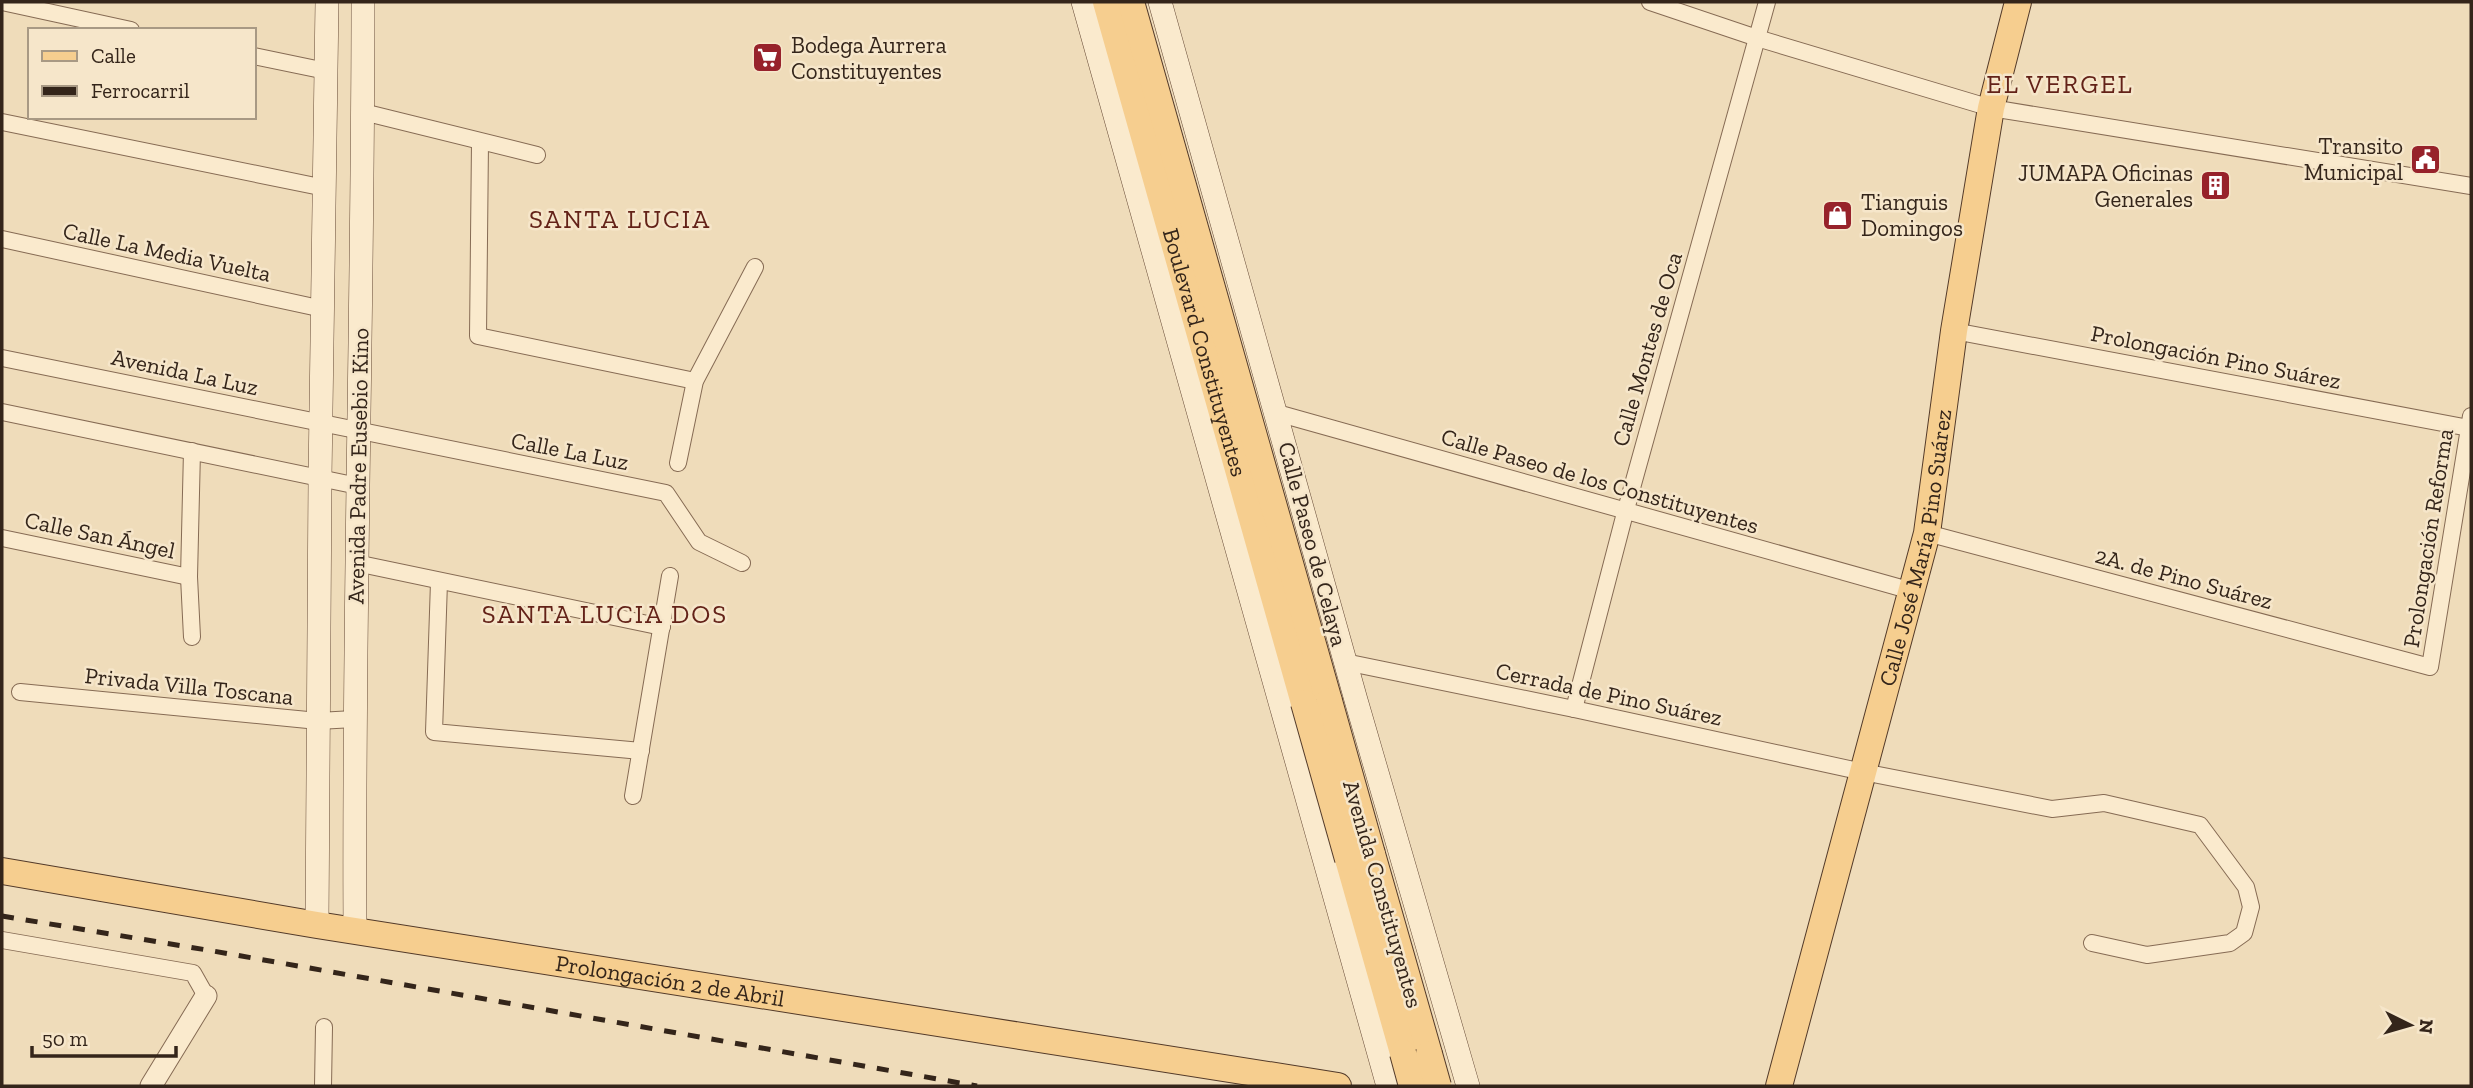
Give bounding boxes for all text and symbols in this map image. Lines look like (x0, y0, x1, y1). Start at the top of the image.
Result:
legend (28, 28, 256, 119)
place label: Bodega Aurrera Constituyentes (791, 31, 947, 85)
supermarket icon: Bodega Aurrera Constituyentes (751, 41, 785, 75)
text: Calle (91, 43, 136, 68)
district label: EL VERGEL (1986, 68, 2134, 100)
text: Ferrocarril (91, 78, 190, 103)
place label: Transito Municipal (2304, 132, 2403, 186)
public building icon: Transito Municipal (2409, 142, 2443, 176)
place label: JUMAPA Oficinas Generales (2018, 159, 2193, 213)
building icon: JUMAPA Oficinas Generales (2199, 169, 2233, 203)
place label: Tianguis Domingos (1861, 188, 1963, 242)
shop icon: Tianguis Domingos (1821, 198, 1855, 232)
district label: SANTA LUCIA (529, 203, 711, 235)
street label: Calle La Media Vuelta (60, 216, 274, 288)
street label: Boulevard Constituyentes (1157, 225, 1253, 480)
street label: Calle Montes de Oca (1606, 249, 1688, 449)
street label: Prolongación Pino Suárez (2089, 319, 2344, 395)
street label: Avenida Padre Eusebio Kino (342, 328, 374, 604)
street label: Avenida La Luz (109, 343, 261, 401)
street label: Calle José María Pino Suárez (1873, 407, 1957, 689)
street label: Calle Paseo de los Constituyentes (1438, 422, 1762, 540)
street label: Calle La Luz (509, 426, 631, 476)
street label: Prolongación Reforma (2397, 427, 2459, 649)
street label: Calle Paseo de Celaya (1272, 439, 1354, 649)
street label: Calle San Ángel (22, 505, 178, 565)
street label: 2A. de Pino Suárez (2092, 541, 2276, 615)
district label: SANTA LUCIA DOS (482, 598, 728, 630)
street label: Cerrada de Pino Suárez (1493, 656, 1725, 732)
street label: Privada Villa Toscana (83, 661, 295, 711)
street label: Avenida Constituyentes (1337, 777, 1429, 1011)
street label: Prolongación 2 de Abril (554, 949, 787, 1013)
north arrow (2375, 990, 2445, 1060)
scale bar (32, 1014, 175, 1058)
text: N (2414, 1018, 2439, 1035)
text: 50 m (42, 1026, 88, 1051)

